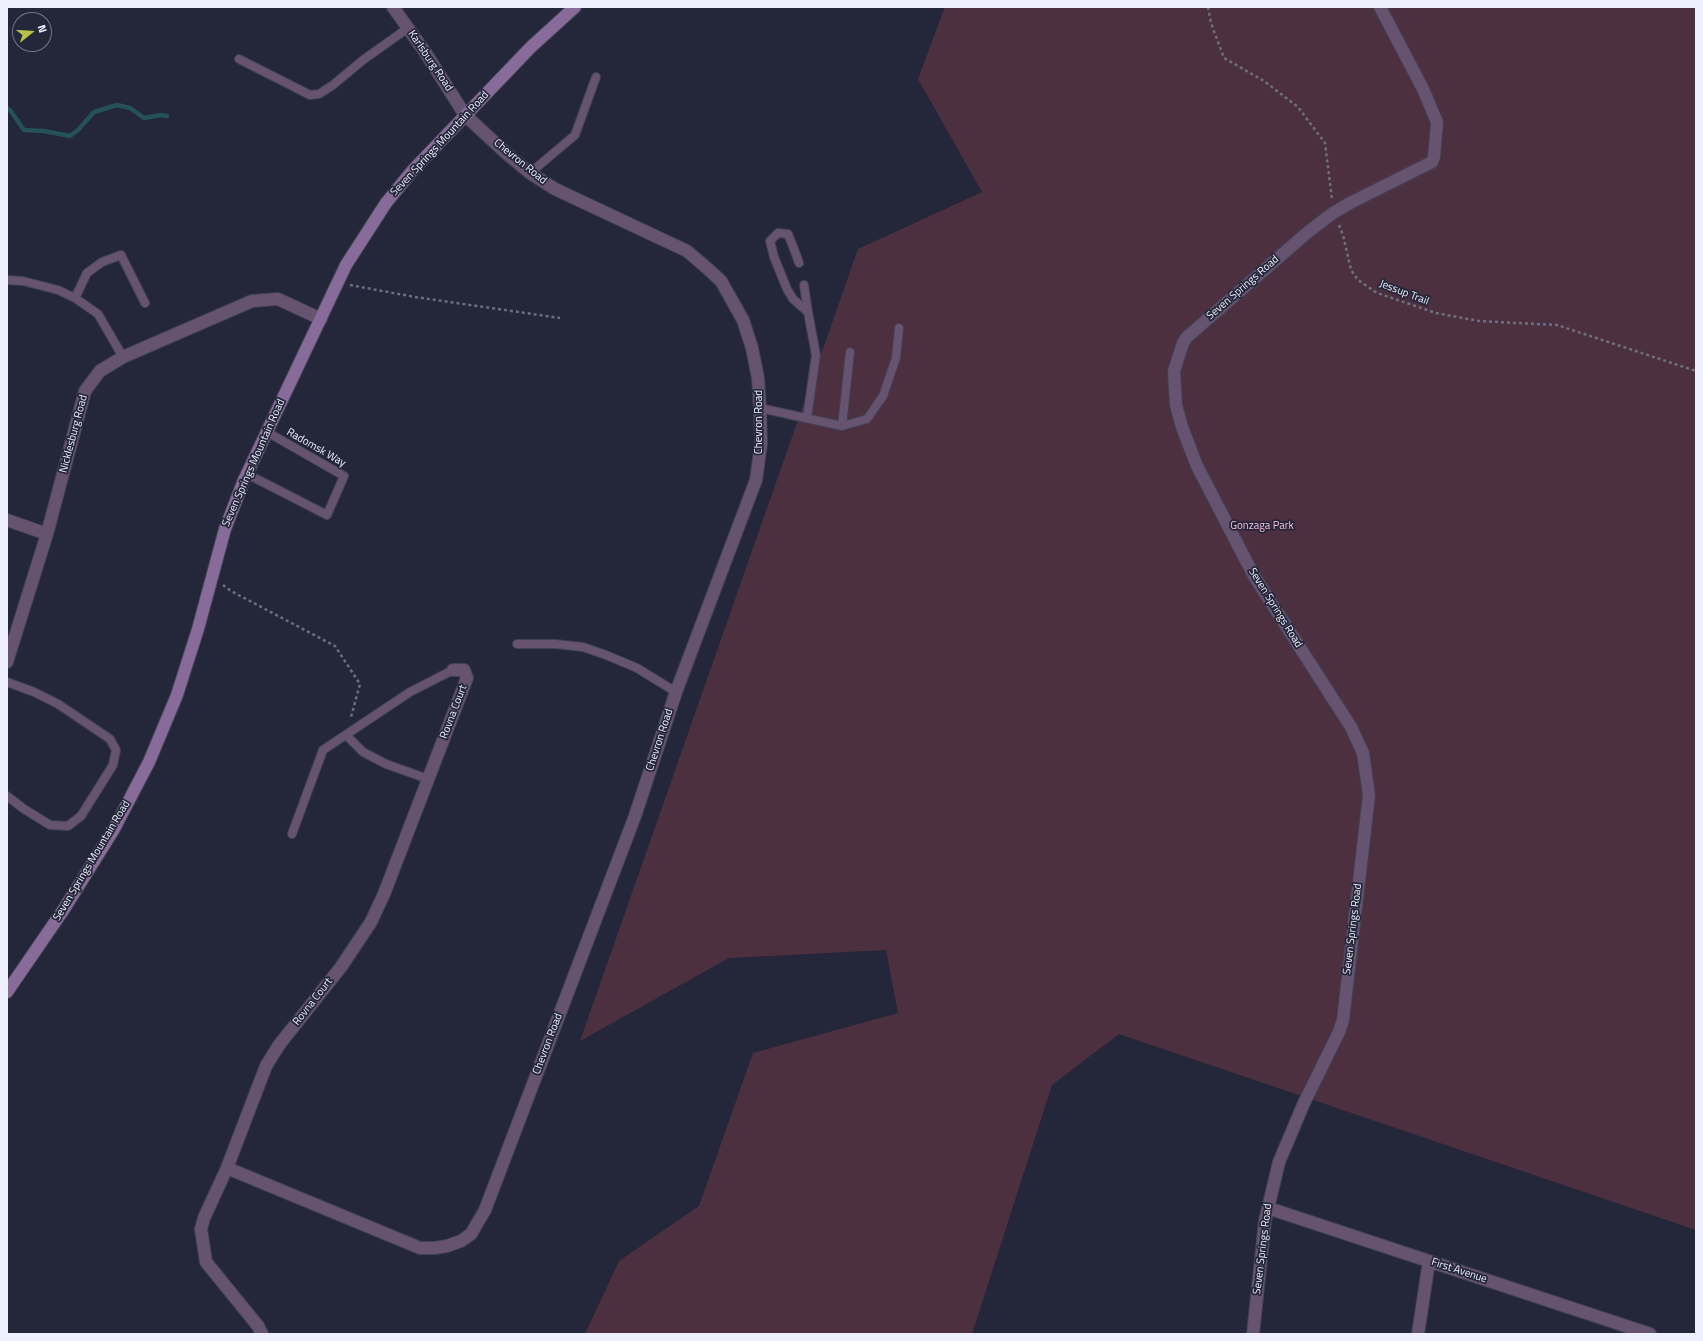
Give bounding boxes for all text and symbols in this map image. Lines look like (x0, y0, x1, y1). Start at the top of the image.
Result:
north arrow (12, 12, 52, 52)
text: N (34, 23, 51, 35)
street label: Karlsburg Road (405, 28, 455, 94)
street label: Seven Springs Mountain Road (388, 89, 492, 199)
street label: Chevron Road (491, 137, 549, 187)
street label: Seven Springs Road (1204, 253, 1282, 323)
street label: Jessup Trail (1377, 278, 1431, 308)
street label: Chevron Road (752, 390, 766, 454)
street label: Nicklesburg Road (57, 393, 91, 475)
street label: Seven Springs Mountain Road (220, 397, 288, 529)
street label: Radomsk Way (284, 426, 348, 470)
park label: Gonzaga Park (1230, 519, 1294, 533)
street label: Seven Springs Road (1245, 566, 1305, 650)
street label: Rovna Court (438, 683, 470, 741)
street label: Chevron Road (644, 707, 676, 773)
street label: Seven Springs Mountain Road (51, 798, 133, 924)
street label: Seven Springs Road (1341, 883, 1365, 975)
street label: Rovna Court (290, 976, 336, 1028)
street label: Chevron Road (530, 1012, 566, 1076)
street label: Seven Springs Road (1251, 1203, 1275, 1295)
street label: First Avenue (1429, 1256, 1489, 1286)

